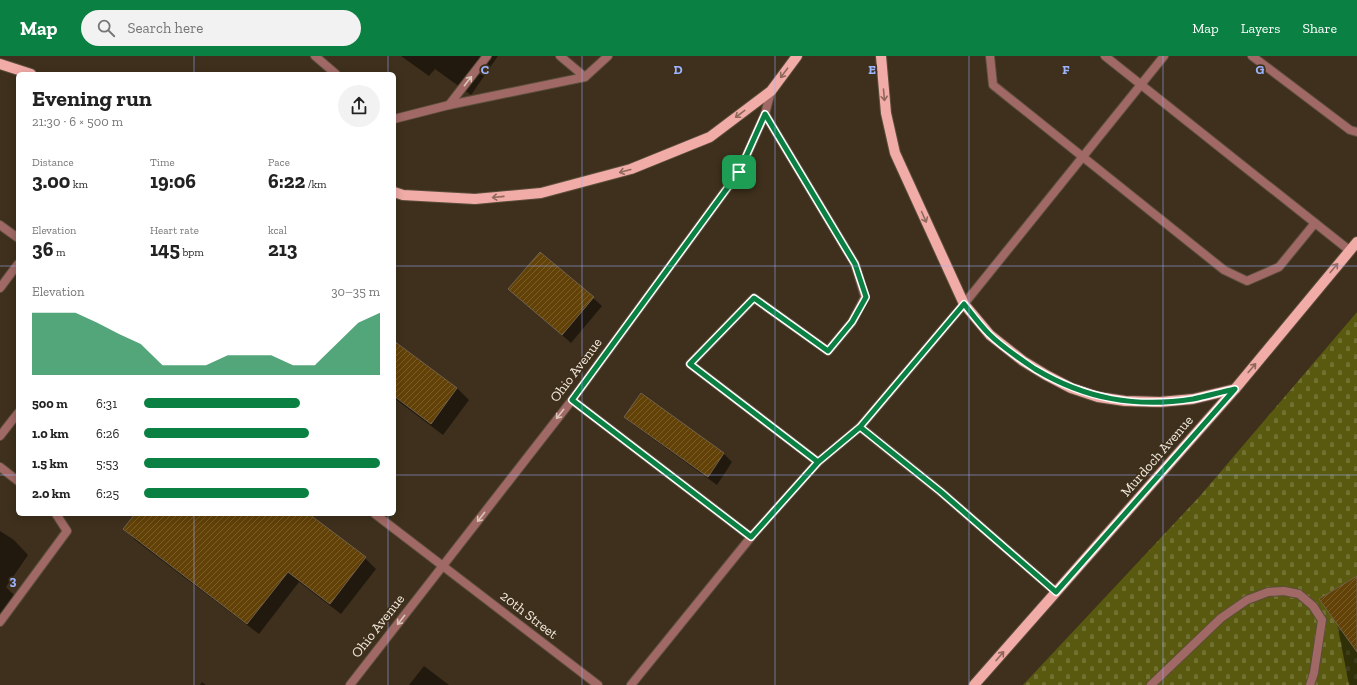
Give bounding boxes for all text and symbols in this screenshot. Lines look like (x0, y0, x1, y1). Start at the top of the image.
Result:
search box (81, 10, 361, 46)
text: Map (20, 17, 57, 40)
icon: search (95, 17, 117, 39)
text: Search here (127, 19, 203, 37)
text: Map (1192, 20, 1219, 37)
text: Layers (1241, 20, 1280, 37)
text: Share (1302, 20, 1337, 37)
text: C (481, 62, 489, 77)
text: D (673, 62, 683, 77)
text: E (868, 62, 876, 77)
text: F (1062, 62, 1070, 77)
text: G (1256, 62, 1265, 77)
one-way arrow (780, 68, 789, 79)
one-way arrow (464, 75, 473, 86)
text: Evening run (32, 85, 152, 112)
button: share (338, 85, 380, 127)
one-way arrow (880, 88, 888, 101)
one-way arrow (735, 110, 746, 118)
text: 21:30 · 6 × 500 m (32, 114, 123, 129)
pin (722, 155, 756, 189)
text: Distance (32, 156, 74, 169)
text: Time (150, 156, 175, 169)
text: Pace (268, 156, 290, 169)
icon: arrive (728, 161, 750, 183)
one-way arrow (618, 168, 631, 175)
text: 3.00 (32, 169, 70, 193)
text: 19:06 (150, 169, 196, 193)
text: 6:22 (268, 169, 305, 193)
text: km (70, 178, 88, 191)
text: /km (305, 178, 327, 191)
one-way arrow (492, 193, 505, 201)
one-way arrow (921, 211, 928, 223)
text: Elevation (32, 224, 76, 237)
text: Heart rate (150, 224, 199, 237)
text: kcal (268, 224, 287, 237)
text: 36 (32, 237, 53, 261)
text: 145 (150, 237, 180, 261)
text: 213 (268, 237, 297, 261)
text: m (53, 246, 65, 259)
text: bpm (180, 246, 204, 259)
one-way arrow (1330, 263, 1339, 274)
text: Elevation (32, 284, 84, 299)
text: 30–35 m (331, 284, 380, 299)
street label: Ohio Avenue (546, 334, 606, 406)
one-way arrow (1247, 363, 1256, 374)
text: 500 m (32, 396, 68, 411)
text: 6:31 (96, 396, 117, 411)
one-way arrow (556, 409, 565, 420)
street label: Murdoch Avenue (1117, 412, 1197, 500)
text: 1.0 km (32, 426, 69, 441)
text: 6:26 (96, 426, 119, 441)
text: 1.5 km (32, 456, 68, 471)
text: 5:53 (96, 456, 119, 471)
text: 2.0 km (32, 486, 70, 501)
text: 6:25 (96, 486, 119, 501)
one-way arrow (476, 512, 485, 523)
text: 3 (10, 573, 17, 588)
street label: 20th Street (497, 587, 562, 643)
street label: Ohio Avenue (348, 590, 408, 661)
one-way arrow (396, 614, 405, 625)
one-way arrow (995, 651, 1004, 661)

